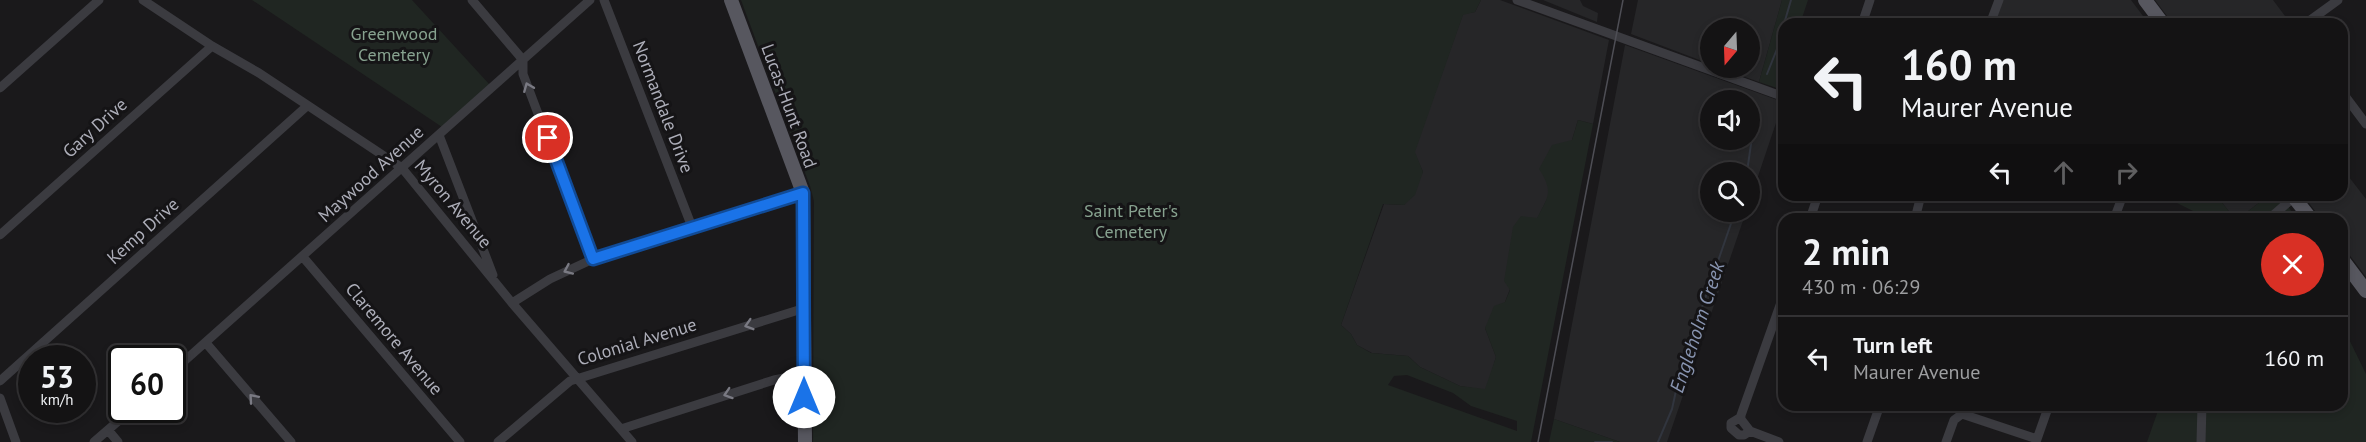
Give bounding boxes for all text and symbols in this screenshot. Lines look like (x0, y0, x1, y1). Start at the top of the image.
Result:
north arrow (1700, 18, 1760, 78)
map controls (1700, 18, 1760, 222)
park label: Greenwood Cemetery (350, 22, 438, 66)
text: 160 m (1901, 37, 2017, 92)
street label: Normandale Drive (628, 38, 699, 176)
street label: Lucas-Hunt Road (756, 41, 823, 171)
icon: left (1802, 42, 1880, 120)
one-way arrow (523, 82, 535, 93)
button: sound (1700, 90, 1760, 150)
text: Maurer Avenue (1901, 90, 2073, 124)
street label: Gary Drive (58, 93, 132, 163)
pin (522, 112, 573, 163)
street label: Maywood Avenue (313, 120, 428, 227)
icon: arrive (531, 121, 564, 154)
street label: Myron Avenue (410, 155, 497, 253)
icon: left (1984, 156, 2017, 189)
icon: ahead (2047, 156, 2080, 189)
icon: right (2110, 156, 2143, 189)
button: search (1700, 162, 1760, 222)
street label: Kemp Drive (102, 192, 183, 269)
park label: Saint Peter's Cemetery (1084, 199, 1178, 243)
text: 2 min (1802, 228, 1890, 275)
button: close (2261, 233, 2324, 296)
water label: Engleholm Creek (1664, 257, 1731, 396)
one-way arrow (563, 263, 574, 275)
text: 430 m · 06:29 (1802, 274, 1920, 300)
street label: Claremore Avenue (341, 278, 448, 400)
street label: Colonial Avenue (574, 312, 699, 371)
one-way arrow (744, 318, 755, 330)
text: Turn left (1853, 331, 1933, 359)
icon: left (1802, 342, 1835, 375)
text: 160 m (2264, 344, 2324, 372)
speed limit sign: 60 (108, 345, 186, 423)
text: 53 (40, 357, 74, 396)
text: Maurer Avenue (1853, 359, 1980, 385)
position arrow (772, 365, 836, 429)
one-way arrow (723, 387, 734, 400)
text: km/h (41, 390, 73, 409)
one-way arrow (249, 394, 260, 405)

